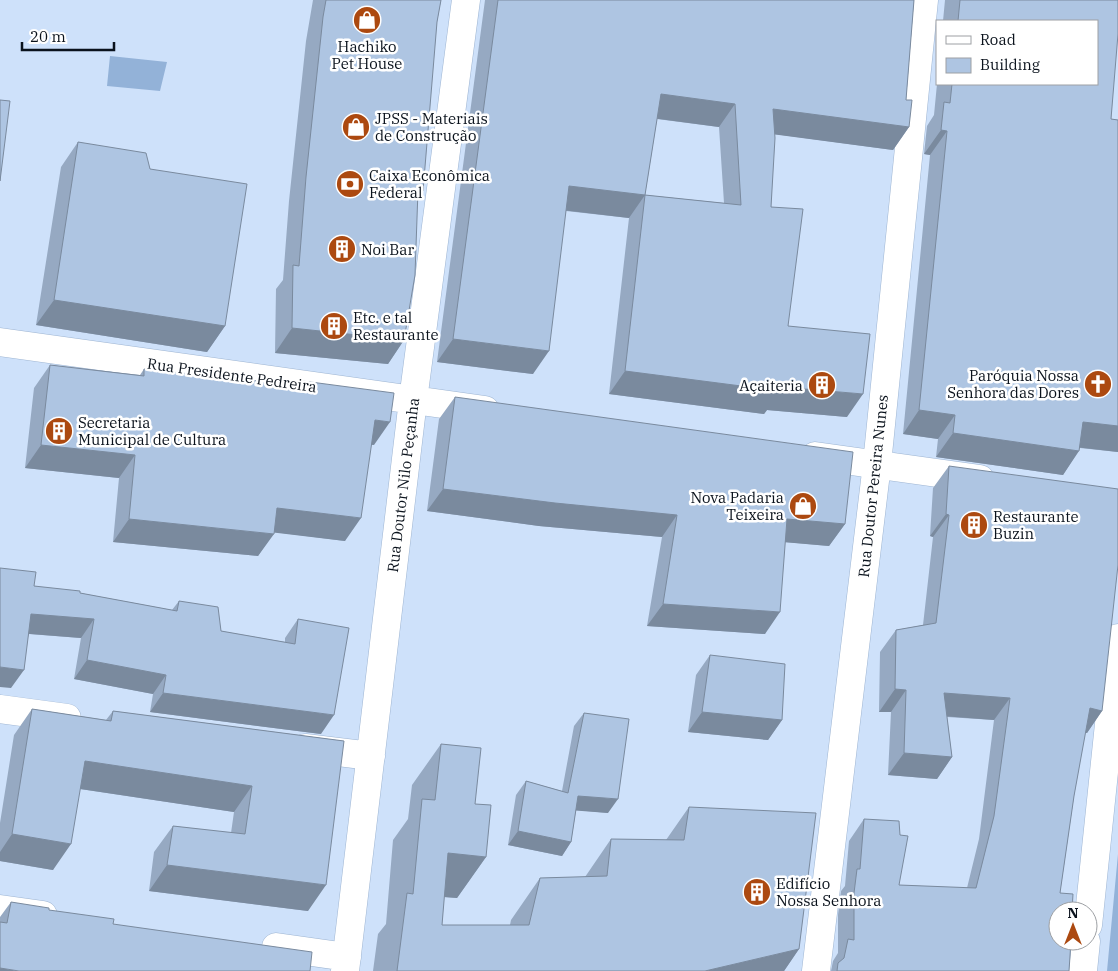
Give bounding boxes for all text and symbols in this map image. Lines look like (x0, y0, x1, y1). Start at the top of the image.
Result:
shop icon: Hachiko Pet House (352, 5, 382, 35)
scale bar (22, 20, 115, 52)
legend (936, 20, 1098, 85)
text: 20 m (30, 27, 66, 46)
text: Road (980, 30, 1016, 49)
place label: Hachiko Pet House (332, 37, 402, 73)
text: Building (980, 55, 1040, 74)
place label: JPSS - Materiais de Construção (375, 109, 488, 145)
shop icon: JPSS - Materiais de Construção (341, 112, 371, 142)
place label: Caixa Econômica Federal (369, 166, 490, 202)
bank icon: Caixa Econômica Federal (335, 169, 365, 199)
building icon: Noi Bar (327, 234, 357, 264)
place label: Noi Bar (361, 240, 415, 259)
place label: Etc. e tal Restaurante (353, 308, 439, 344)
building icon: Etc. e tal Restaurante (319, 311, 349, 341)
street label: Rua Presidente Pedreira (146, 354, 318, 396)
place label: Paróquia Nossa Senhora das Dores (947, 366, 1079, 402)
church icon: Paróquia Nossa Senhora das Dores (1083, 369, 1113, 399)
building icon: Açaiteria (807, 370, 837, 400)
place label: Açaiteria (739, 376, 803, 395)
street label: Rua Doutor Pereira Nunes (854, 394, 892, 578)
street label: Rua Doutor Nilo Peçanha (383, 396, 423, 574)
place label: Secretaria Municipal de Cultura (78, 413, 226, 449)
building icon: Secretaria Municipal de Cultura (44, 416, 74, 446)
place label: Nova Padaria Teixeira (690, 488, 784, 524)
shop icon: Nova Padaria Teixeira (788, 491, 818, 521)
place label: Restaurante Buzin (993, 507, 1079, 543)
building icon: Restaurante Buzin (959, 510, 989, 540)
place label: Edifício Nossa Senhora (776, 874, 881, 910)
building icon: Edifício Nossa Senhora (742, 877, 772, 907)
north arrow (1048, 901, 1098, 951)
text: N (1067, 904, 1079, 922)

